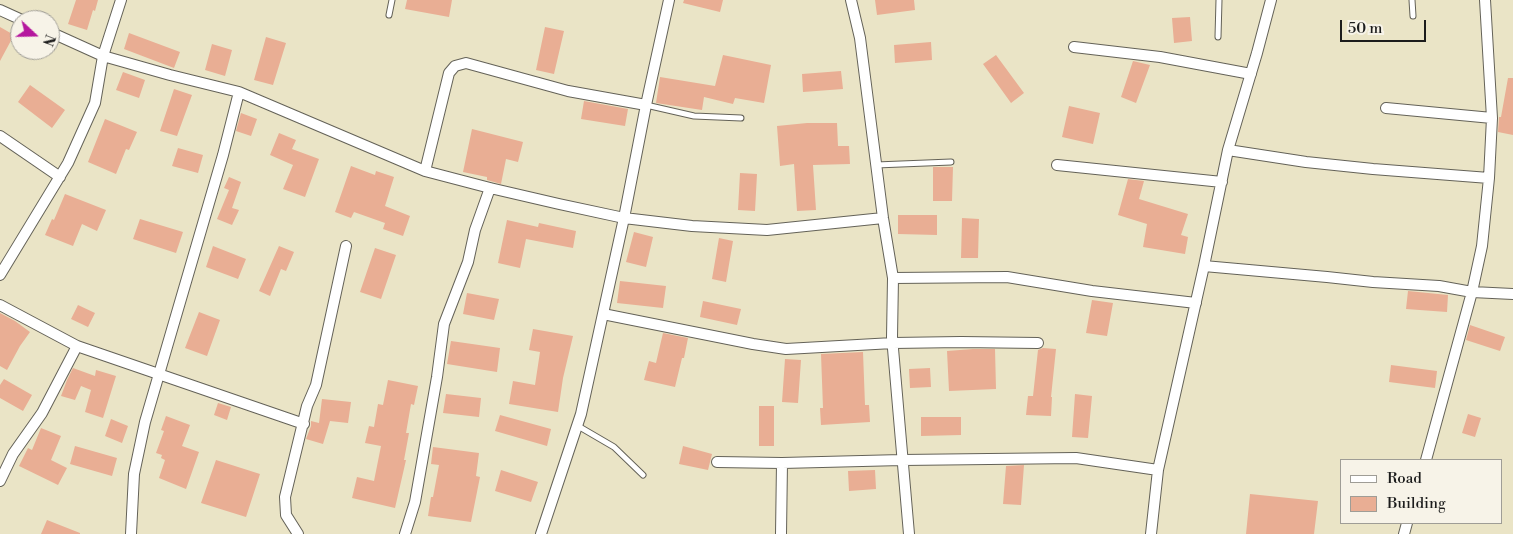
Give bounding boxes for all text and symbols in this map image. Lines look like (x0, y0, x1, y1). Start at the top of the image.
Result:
north arrow (10, 10, 60, 60)
scale bar (1343, 10, 1429, 42)
text: 50 m (1348, 19, 1382, 38)
text: N (38, 32, 58, 48)
legend (1340, 459, 1503, 524)
text: Road (1387, 469, 1422, 488)
text: Building (1387, 494, 1446, 513)

